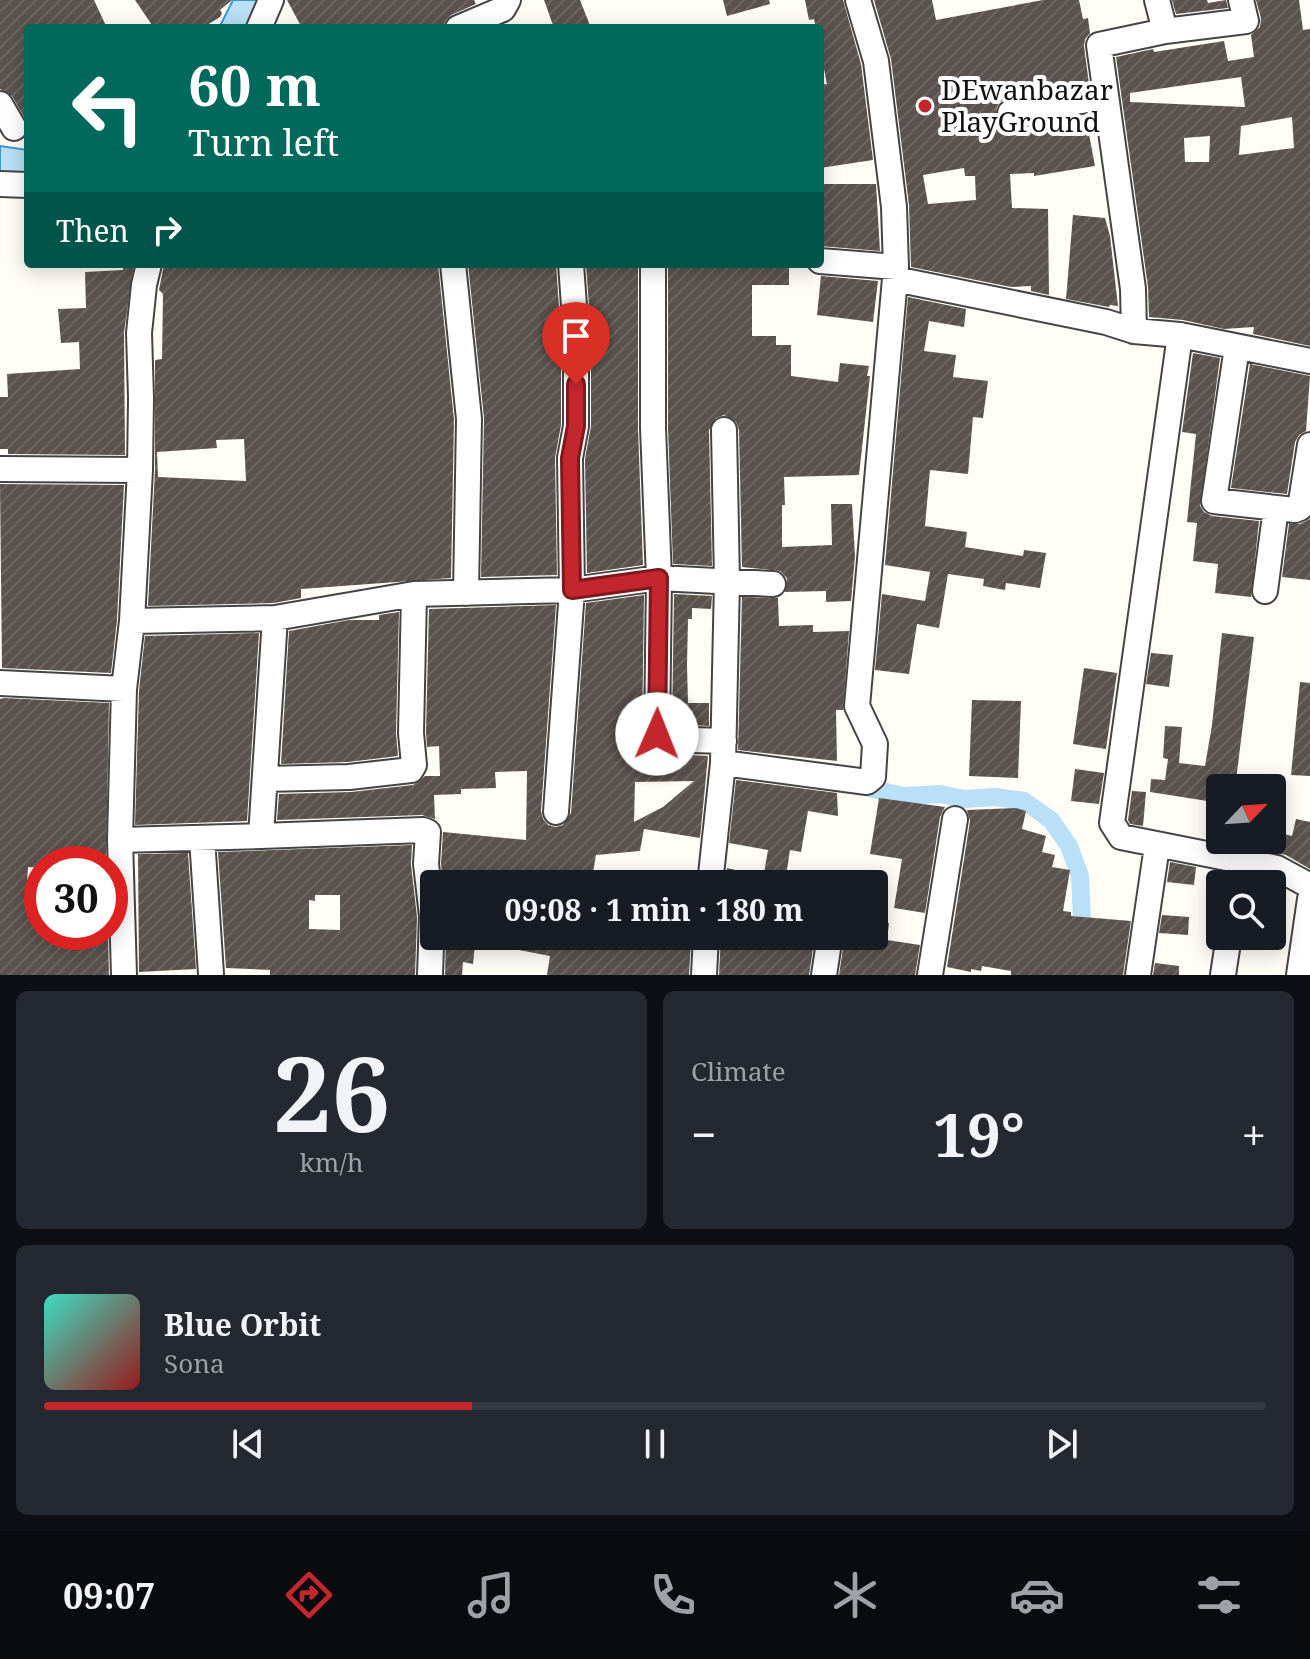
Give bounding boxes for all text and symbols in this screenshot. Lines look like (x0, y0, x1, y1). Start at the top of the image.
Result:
text: 60 m (188, 46, 321, 122)
icon: left (56, 56, 160, 160)
place label: DEwanbazar PlayGround (941, 70, 1113, 140)
marker: DEwanbazar PlayGround (916, 97, 934, 115)
text: Turn left (188, 118, 339, 167)
icon: right (145, 208, 189, 252)
text: Then (56, 210, 129, 251)
pin (542, 302, 610, 384)
icon: arrive (554, 314, 598, 358)
position arrow (615, 692, 699, 776)
north arrow (1206, 774, 1286, 854)
map controls (1206, 774, 1286, 950)
speed limit sign: 30 (24, 846, 128, 950)
button: search (1206, 870, 1286, 950)
text: 09:08 · 1 min · 180 m (505, 889, 803, 930)
text: 26 (273, 1021, 390, 1162)
text: Climate (691, 1053, 786, 1089)
text: 19° (933, 1093, 1025, 1175)
text: − (691, 1104, 716, 1164)
text: + (1241, 1104, 1266, 1164)
text: km/h (300, 1144, 363, 1180)
text: Blue Orbit (164, 1304, 321, 1345)
text: Sona (164, 1345, 225, 1381)
icon: previous (226, 1422, 270, 1466)
icon: pause (633, 1422, 677, 1466)
icon: next (1040, 1422, 1084, 1466)
icon: directions (281, 1567, 337, 1623)
icon: music (463, 1567, 519, 1623)
icon: phone (645, 1567, 701, 1623)
icon: climate (827, 1567, 883, 1623)
icon: car (1009, 1567, 1065, 1623)
icon: filters (1191, 1567, 1247, 1623)
text: 09:07 (63, 1571, 155, 1620)

